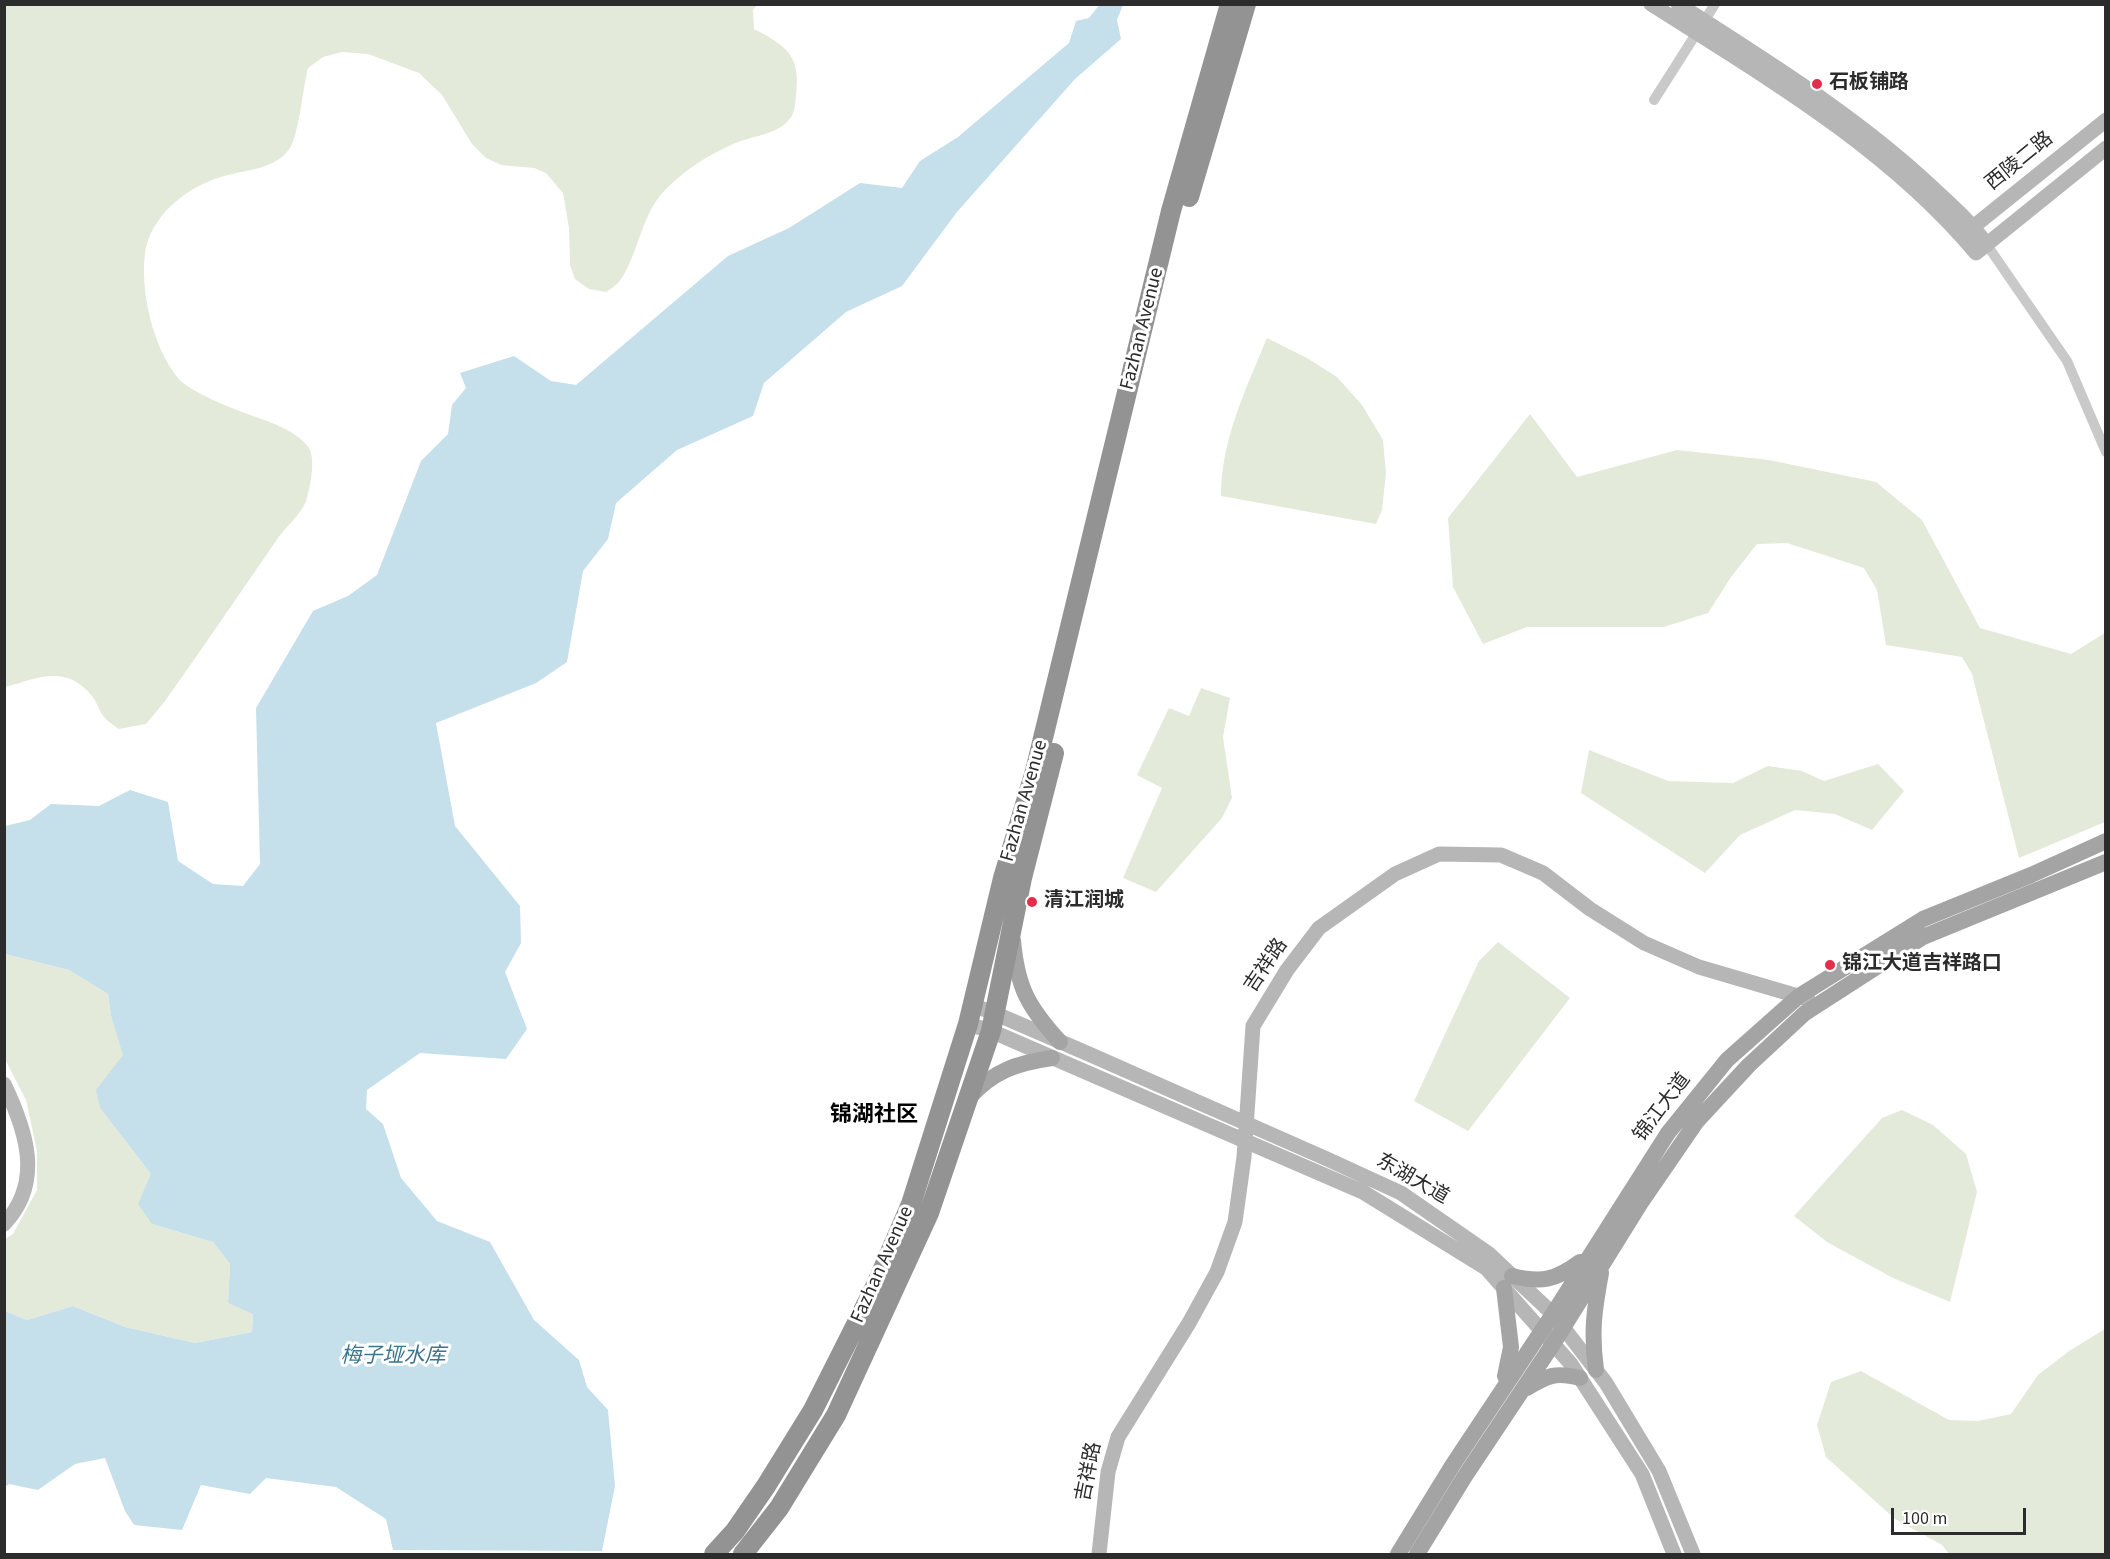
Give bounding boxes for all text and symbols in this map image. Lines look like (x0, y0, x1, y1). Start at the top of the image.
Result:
place label: 石板铺路 (1829, 72, 1909, 96)
marker: 石板铺路 (1810, 77, 1824, 91)
street label: 西陵二路 (1981, 128, 2059, 196)
street label: Fazhan Avenue (1116, 265, 1170, 393)
street label: Fazhan Avenue (996, 737, 1054, 865)
place label: 清江润城 (1044, 890, 1124, 914)
marker: 清江润城 (1025, 895, 1039, 909)
street label: 吉祥路 (1240, 934, 1294, 998)
place label: 锦江大道吉祥路口 (1842, 953, 2002, 977)
marker: 锦江大道吉祥路口 (1823, 958, 1837, 972)
street label: 锦江大道 (1629, 1069, 1697, 1147)
district label: 锦湖社区 (830, 1103, 918, 1129)
street label: 东湖大道 (1371, 1150, 1453, 1210)
street label: Fazhan Avenue (847, 1203, 919, 1327)
water label: 梅子垭水库 (341, 1344, 445, 1370)
street label: 吉祥路 (1072, 1440, 1108, 1504)
scale bar (1894, 1496, 2029, 1534)
text: 100 m (1902, 1506, 1947, 1531)

